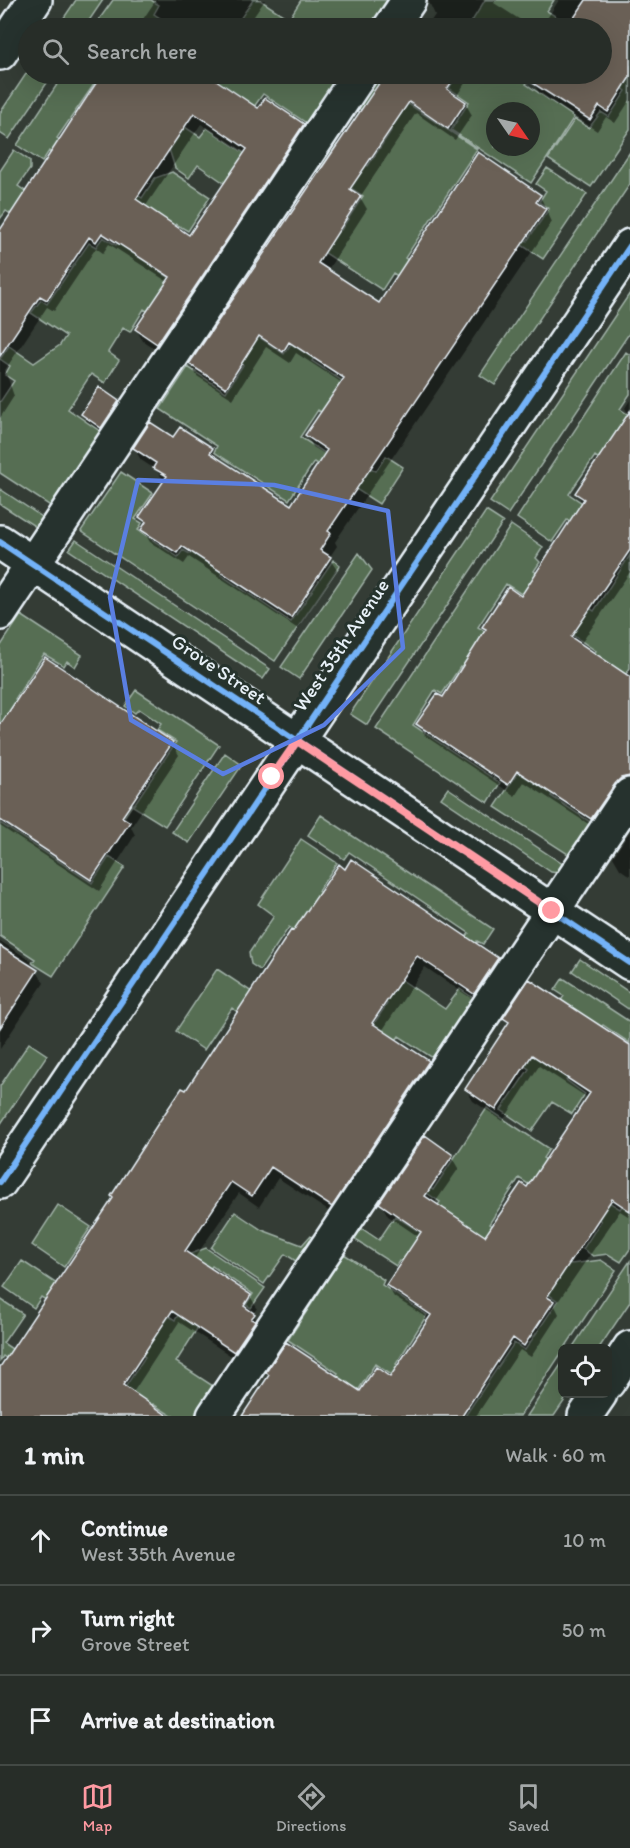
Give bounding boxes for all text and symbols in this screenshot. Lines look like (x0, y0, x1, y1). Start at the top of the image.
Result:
search box (18, 18, 612, 84)
icon: search (39, 35, 72, 68)
text: Search here (87, 38, 197, 65)
north arrow (486, 102, 540, 156)
street label: West 35th Avenue (288, 574, 394, 716)
street label: Grove Street (167, 629, 271, 710)
route start (258, 763, 284, 789)
route end (538, 897, 564, 923)
map controls (558, 1344, 612, 1398)
button: locate (558, 1344, 612, 1398)
text: 1 min (24, 1439, 84, 1471)
text: Walk · 60 m (505, 1443, 606, 1467)
text: Continue (81, 1515, 168, 1542)
icon: ahead (24, 1524, 57, 1557)
text: 10 m (563, 1528, 606, 1552)
text: West 35th Avenue (81, 1542, 236, 1566)
text: Turn right (81, 1605, 175, 1632)
icon: right (24, 1614, 57, 1647)
text: 50 m (562, 1618, 606, 1642)
text: Grove Street (81, 1632, 190, 1656)
icon: arrive (24, 1704, 57, 1737)
text: Arrive at destination (81, 1707, 275, 1734)
tab: Map (81, 1780, 114, 1835)
tab: Directions (276, 1780, 346, 1835)
tab: Saved (508, 1780, 549, 1835)

